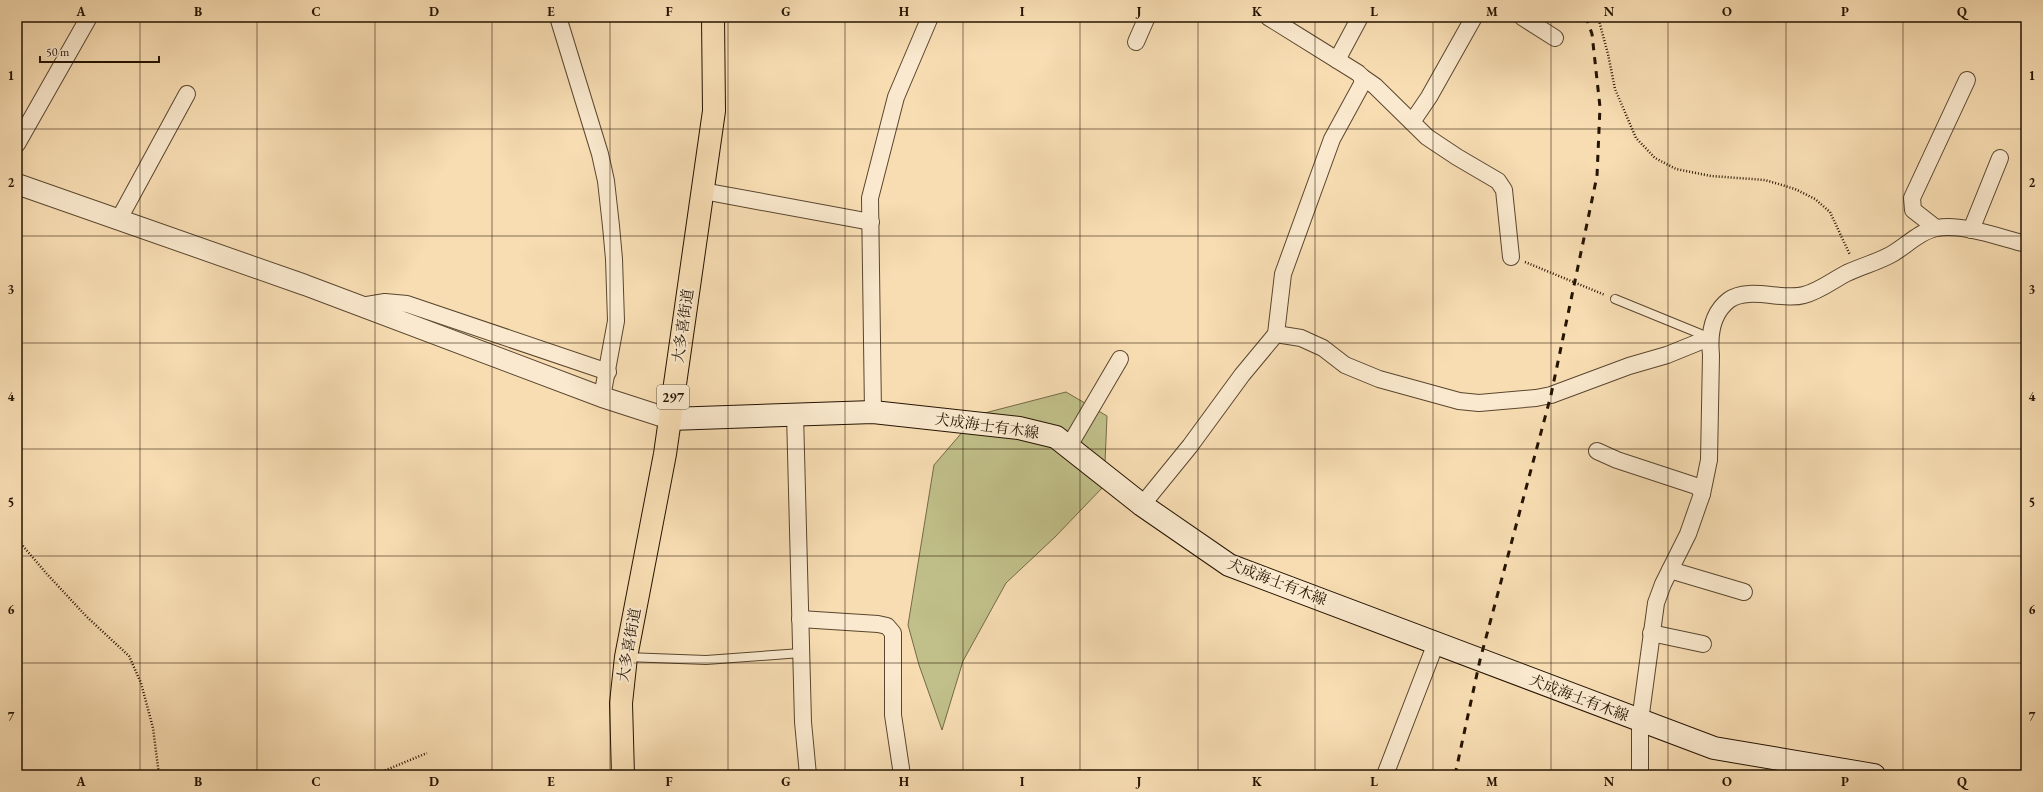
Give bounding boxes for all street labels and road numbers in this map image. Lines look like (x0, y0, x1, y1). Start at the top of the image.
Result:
street label: 大多喜街道 (668, 287, 697, 364)
road number: 297 (657, 385, 689, 409)
street label: 犬成海士有木線 (934, 409, 1040, 442)
street label: 犬成海士有木線 (1225, 554, 1330, 609)
street label: 大多喜街道 (613, 606, 644, 684)
street label: 犬成海士有木線 (1527, 670, 1632, 725)

